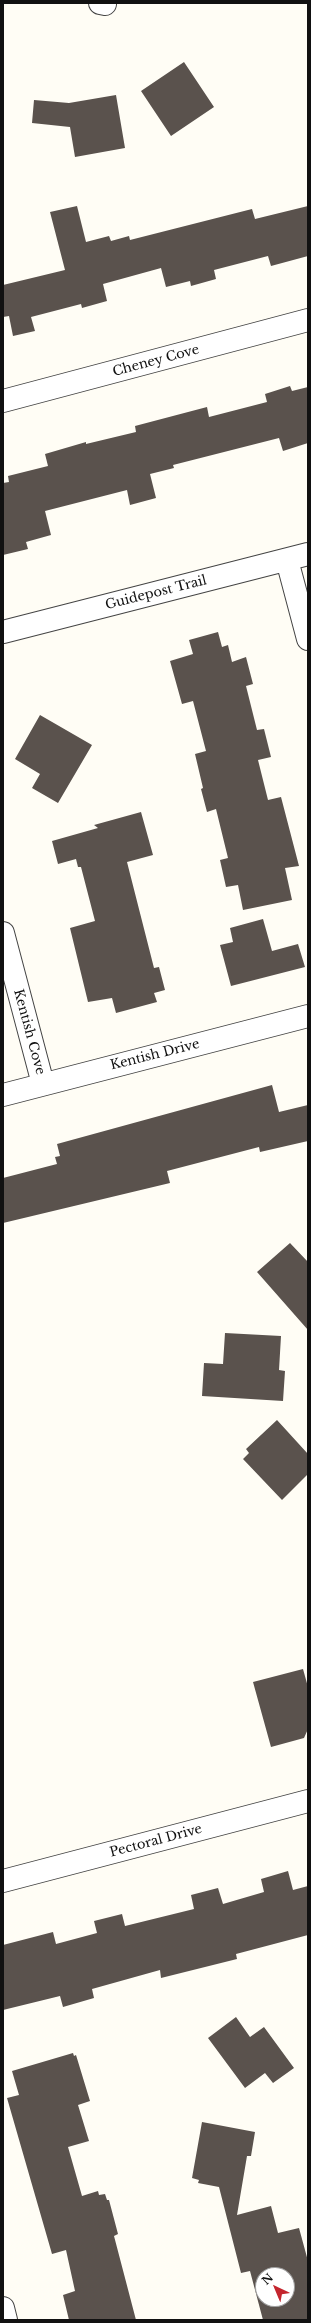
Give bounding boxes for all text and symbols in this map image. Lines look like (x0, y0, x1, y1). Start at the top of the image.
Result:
street label: Cheney Cove (111, 342, 201, 380)
street label: Guidepost Trail (104, 573, 208, 613)
street label: Kentish Cove (10, 988, 48, 1076)
street label: Kentish Drive (109, 1036, 201, 1074)
street label: Pectoral Drive (108, 1821, 204, 1861)
north arrow (255, 2267, 295, 2307)
text: N (259, 2270, 276, 2288)

